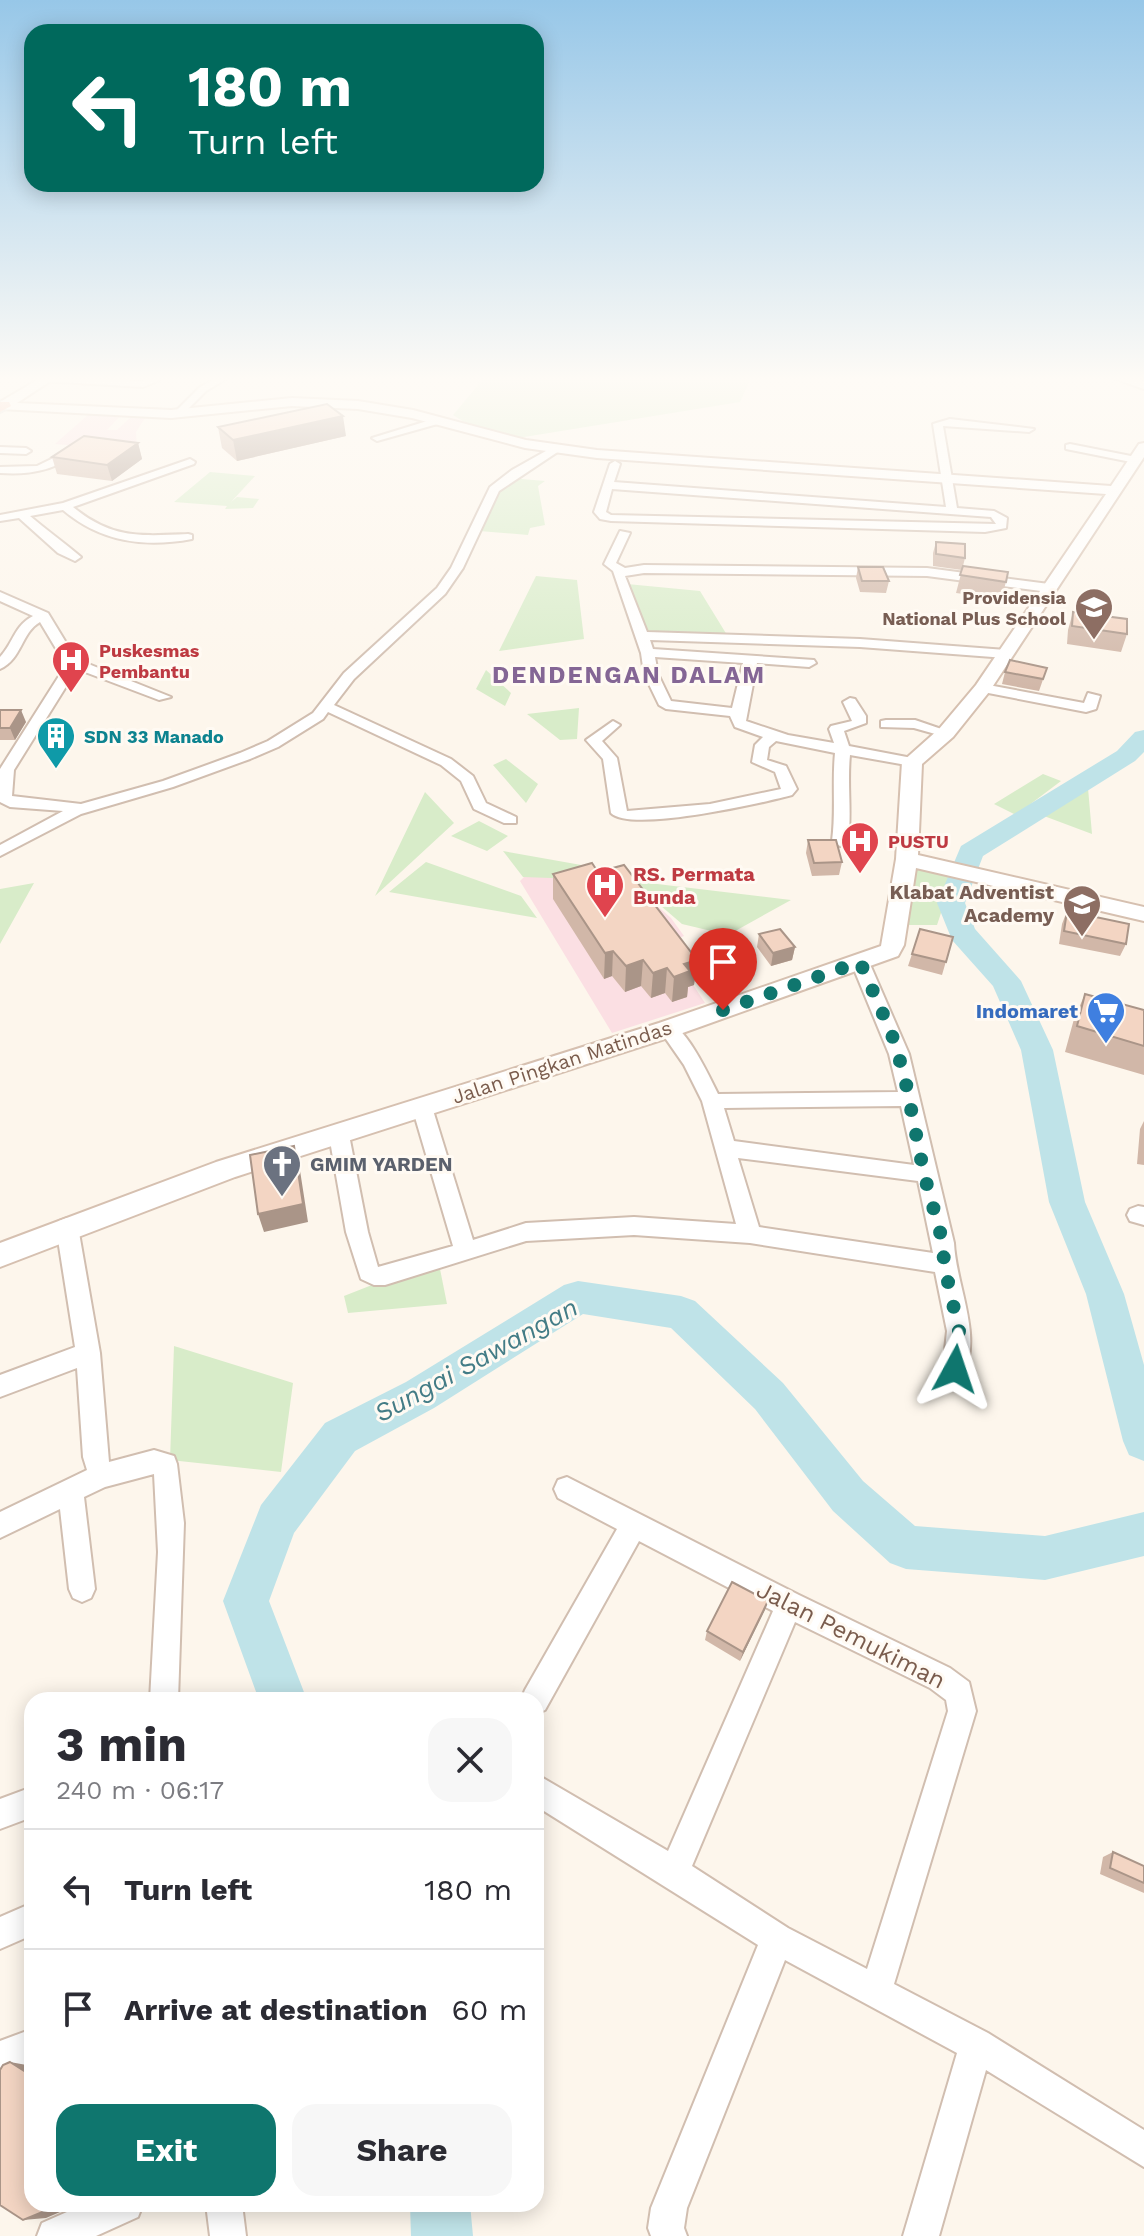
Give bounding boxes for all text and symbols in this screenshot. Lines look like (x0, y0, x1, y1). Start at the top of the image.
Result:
text: 180 m (188, 54, 352, 120)
icon: left (56, 56, 160, 160)
text: Turn left (188, 121, 338, 163)
school or university icon: Providensia National Plus School (1073, 586, 1115, 641)
place label: Providensia National Plus School (882, 587, 1067, 629)
hospital icon: Puskesmas Pembantu (50, 639, 92, 694)
place label: Puskesmas Pembantu (99, 640, 200, 682)
district label: DENDENGAN DALAM (492, 661, 766, 689)
building icon: SDN 33 Manado (35, 715, 77, 770)
place label: SDN 33 Manado (84, 726, 224, 747)
hospital icon: PUSTU (839, 820, 881, 875)
place label: PUSTU (888, 831, 949, 852)
place label: RS. Permata Bunda (633, 862, 755, 909)
hospital icon: RS. Permata Bunda (584, 864, 626, 919)
place label: Klabat Adventist Academy (890, 880, 1055, 927)
school or university icon: Klabat Adventist Academy (1061, 883, 1103, 938)
pin (689, 928, 757, 1010)
icon: arrive (701, 940, 745, 984)
supermarket icon: Indomaret (1085, 990, 1127, 1045)
place label: Indomaret (976, 999, 1078, 1023)
street label: Jalan Pingkan Matindas (449, 1015, 675, 1109)
church icon: GMIM YARDEN (261, 1143, 303, 1198)
place label: GMIM YARDEN (310, 1152, 453, 1176)
water label: Sungai Sawangan (369, 1292, 583, 1428)
position arrow (913, 1327, 997, 1411)
street label: Jalan Pemukiman (752, 1575, 950, 1695)
text: 3 min (56, 1716, 187, 1773)
button: close (428, 1718, 512, 1802)
text: 240 m · 06:17 (56, 1775, 224, 1805)
icon: left (56, 1867, 100, 1911)
text: Turn left (124, 1872, 252, 1907)
text: 180 m (424, 1872, 512, 1907)
icon: arrive (56, 1987, 100, 2031)
text: Arrive at destination (124, 1992, 428, 2027)
text: 60 m (452, 1992, 527, 2027)
button: Exit (56, 2104, 276, 2196)
button: Share (292, 2104, 512, 2196)

